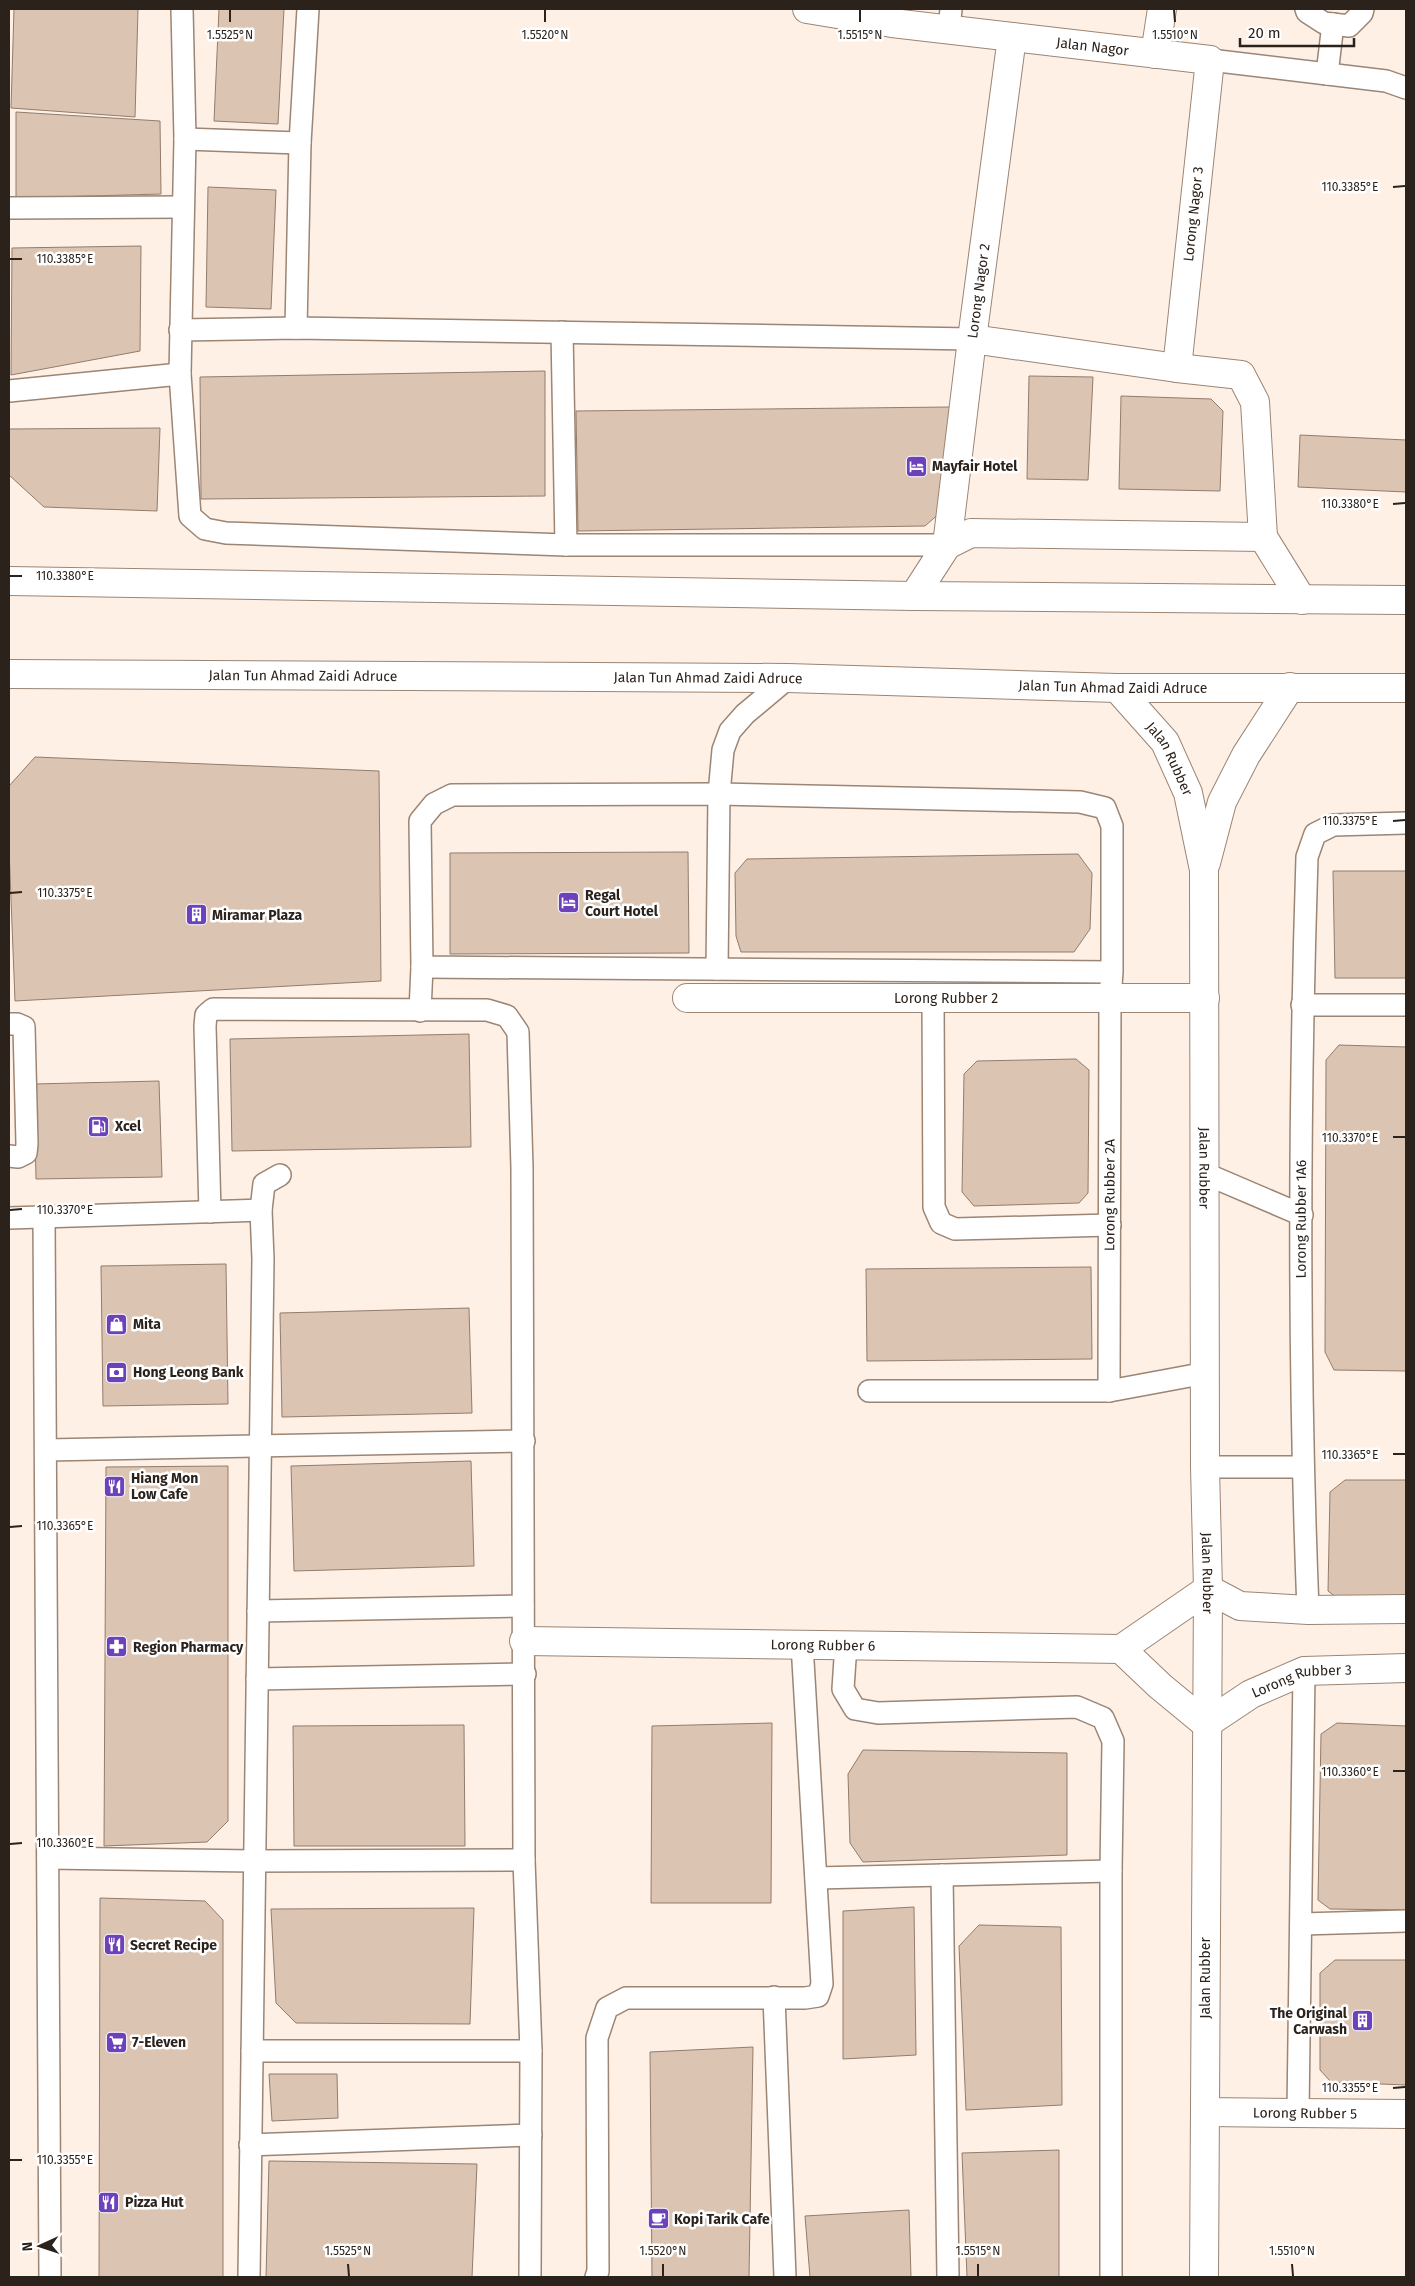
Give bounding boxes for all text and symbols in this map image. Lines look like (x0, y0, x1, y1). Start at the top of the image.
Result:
scale bar (1240, 15, 1354, 47)
text: 20 m (1248, 24, 1281, 42)
text: 1.5525°N (207, 28, 253, 42)
text: 1.5520°N (521, 28, 569, 42)
text: 1.5515°N (837, 28, 883, 42)
text: 1.5510°N (1152, 28, 1198, 42)
street label: Jalan Nagor (1055, 34, 1130, 60)
street label: Lorong Nagor 3 (1180, 166, 1207, 262)
text: 110.3385°E (1321, 180, 1379, 194)
street label: Lorong Nagor 2 (964, 242, 994, 339)
text: 110.3385°E (36, 252, 94, 266)
hotel icon: Mayfair Hotel (904, 454, 928, 478)
place label: Mayfair Hotel (932, 458, 1018, 475)
text: 110.3380°E (1321, 497, 1379, 511)
text: 110.3380°E (36, 569, 94, 583)
street label: Jalan Tun Ahmad Zaidi Adruce (209, 667, 397, 685)
street label: Jalan Tun Ahmad Zaidi Adruce (614, 669, 803, 687)
street label: Jalan Tun Ahmad Zaidi Adruce (1018, 677, 1207, 697)
street label: Jalan Rubber (1142, 719, 1196, 799)
text: 110.3375°E (1322, 814, 1378, 828)
text: 110.3375°E (37, 886, 93, 900)
place label: Regal Court Hotel (585, 887, 659, 920)
hotel icon: Regal Court Hotel (557, 891, 581, 915)
building icon: Miramar Plaza (184, 903, 208, 927)
place label: Miramar Plaza (212, 907, 302, 924)
street label: Lorong Rubber 2 (894, 990, 998, 1007)
fuel station icon: Xcel (87, 1114, 111, 1138)
place label: Xcel (114, 1118, 142, 1135)
street label: Jalan Rubber (1195, 1127, 1213, 1210)
text: 110.3370°E (1322, 1131, 1378, 1145)
street label: Lorong Rubber 2A (1101, 1139, 1119, 1251)
street label: Lorong Rubber 1A6 (1293, 1160, 1310, 1279)
text: 110.3370°E (37, 1203, 93, 1217)
shop icon: Mita (105, 1312, 129, 1336)
place label: Mita (133, 1316, 161, 1333)
bank icon: Hong Leong Bank (105, 1360, 129, 1384)
place label: Hong Leong Bank (133, 1364, 244, 1381)
text: 110.3365°E (1322, 1448, 1378, 1462)
place label: Hiang Mon Low Cafe (131, 1470, 198, 1503)
restaurant icon: Hiang Mon Low Cafe (103, 1474, 127, 1498)
text: 110.3365°E (37, 1519, 93, 1533)
street label: Jalan Rubber (1198, 1532, 1216, 1615)
pharmacy icon: Region Pharmacy (105, 1635, 129, 1659)
street label: Lorong Rubber 6 (770, 1636, 875, 1655)
place label: Region Pharmacy (133, 1639, 244, 1656)
street label: Lorong Rubber 3 (1249, 1662, 1352, 1702)
text: 110.3360°E (1321, 1765, 1379, 1779)
text: 110.3360°E (36, 1836, 94, 1850)
restaurant icon: Secret Recipe (102, 1933, 126, 1957)
place label: Secret Recipe (130, 1937, 217, 1954)
street label: Jalan Rubber (1197, 1937, 1214, 2019)
place label: The Original Carwash (1270, 2005, 1348, 2038)
building icon: The Original Carwash (1351, 2009, 1375, 2033)
supermarket icon: 7-Eleven (104, 2030, 128, 2054)
place label: 7-Eleven (132, 2034, 186, 2051)
text: 110.3355°E (1322, 2081, 1378, 2095)
street label: Lorong Rubber 5 (1253, 2104, 1357, 2123)
text: 110.3355°E (37, 2153, 93, 2167)
restaurant icon: Pizza Hut (97, 2190, 121, 2214)
place label: Pizza Hut (125, 2194, 184, 2211)
cafe icon: Kopi Tarik Cafe (646, 2207, 670, 2231)
place label: Kopi Tarik Cafe (674, 2211, 770, 2228)
north arrow (15, 2221, 65, 2271)
text: N (19, 2242, 36, 2252)
text: 1.5525°N (325, 2244, 371, 2258)
text: 1.5520°N (639, 2244, 687, 2258)
text: 1.5515°N (955, 2244, 1001, 2258)
text: 1.5510°N (1269, 2244, 1315, 2258)

